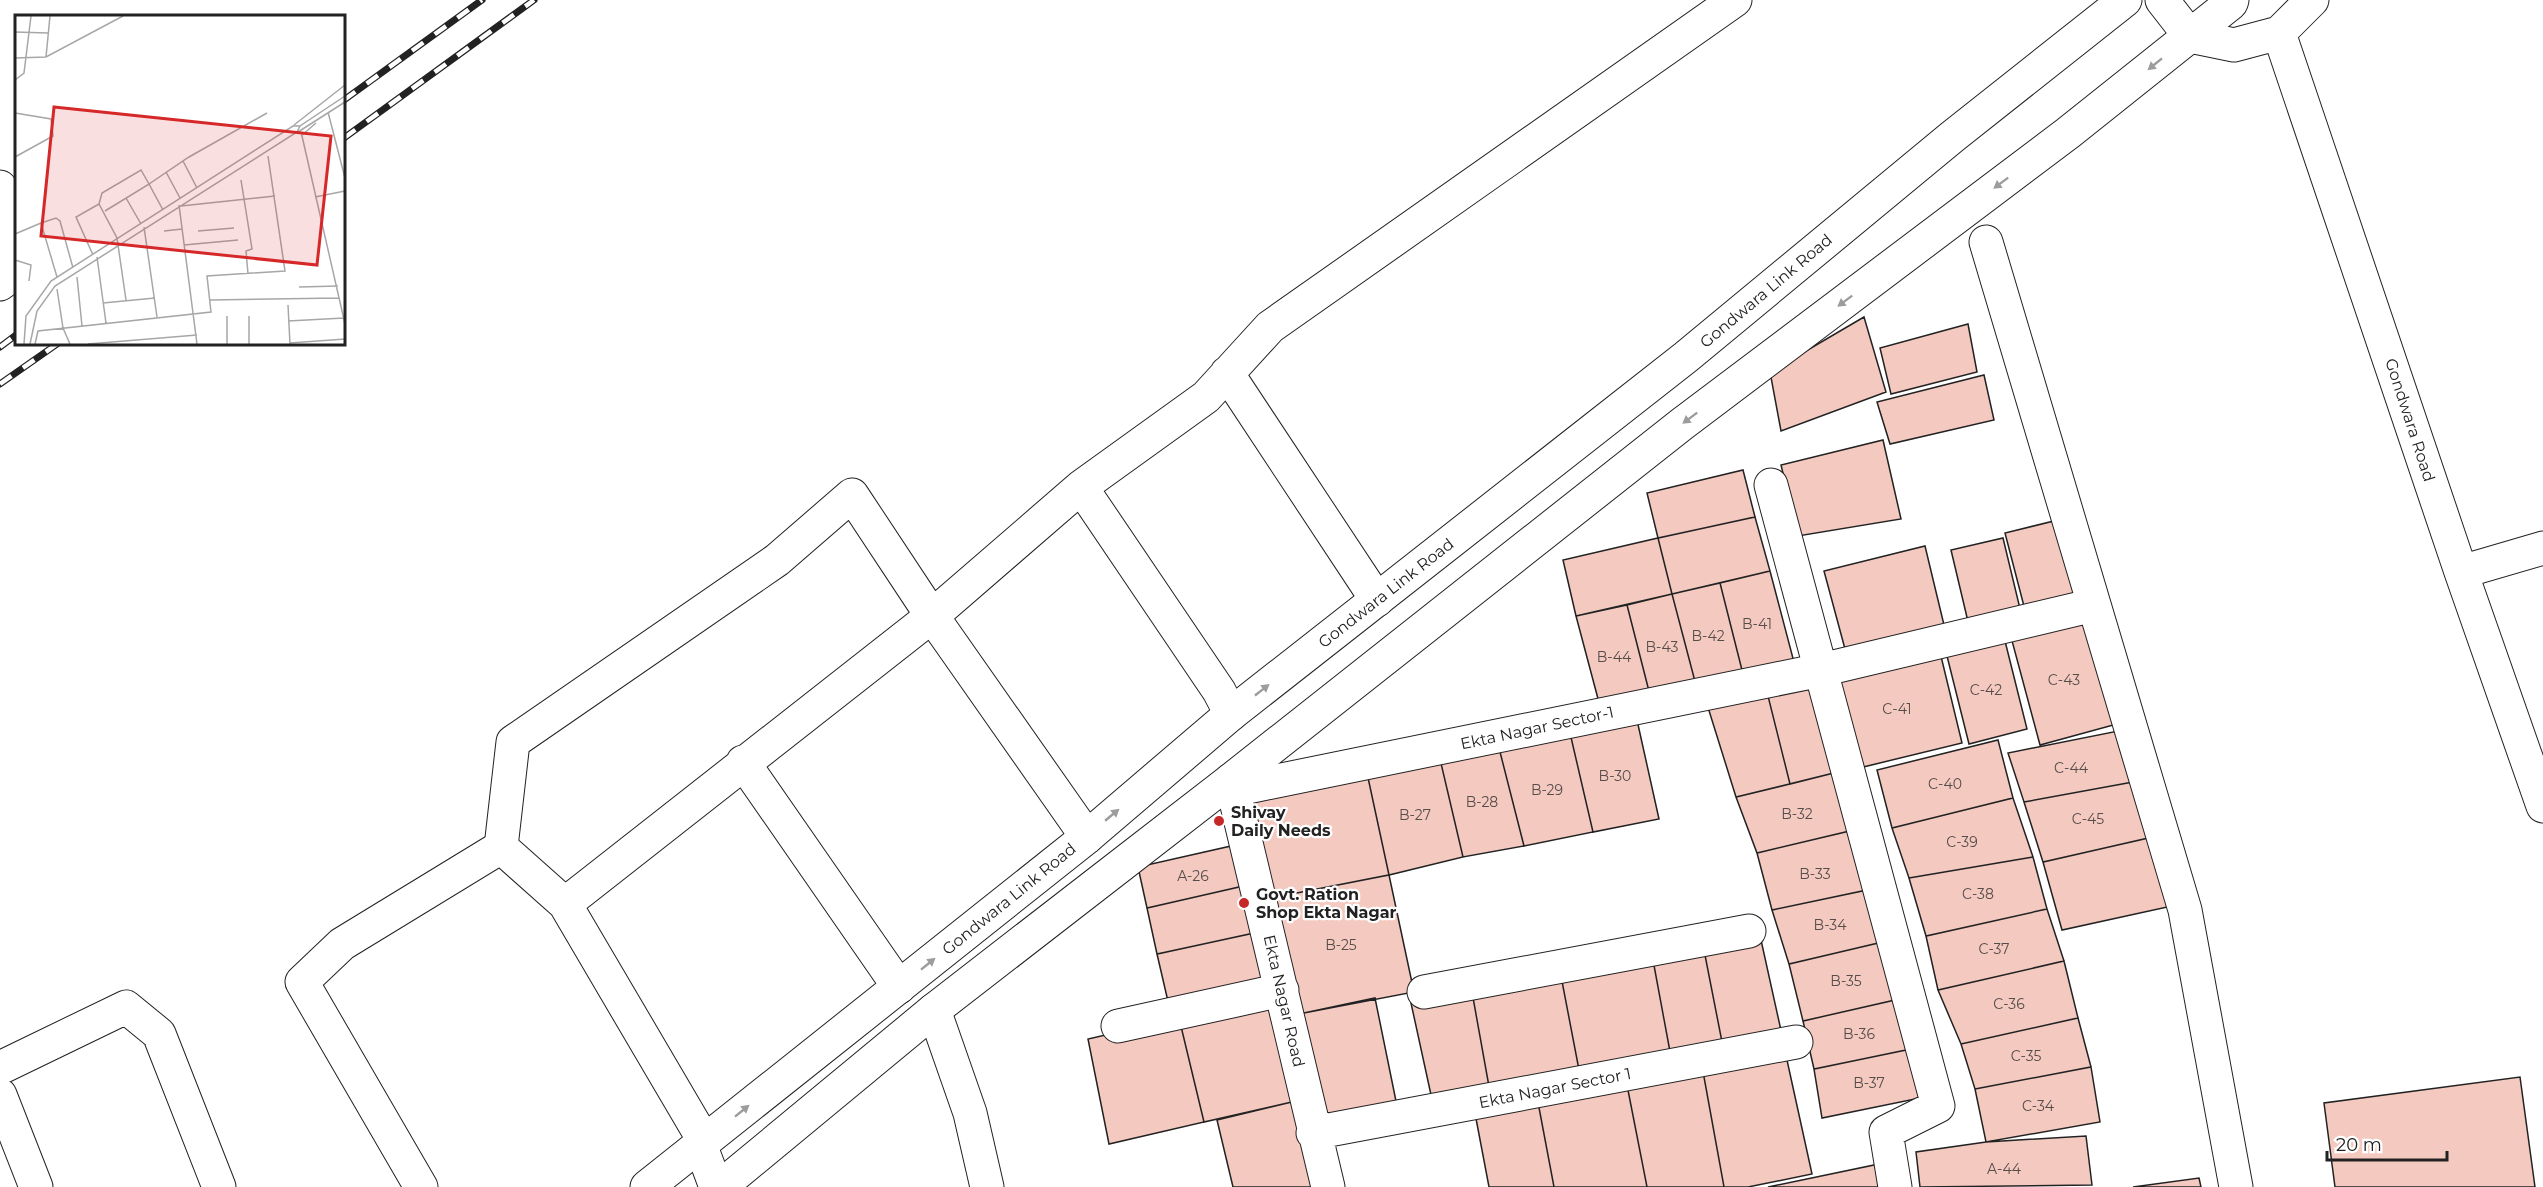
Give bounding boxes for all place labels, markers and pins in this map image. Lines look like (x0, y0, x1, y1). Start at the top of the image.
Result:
place label: Shivay Daily Needs (1231, 803, 1331, 840)
marker: Shivay Daily Needs (1212, 814, 1226, 828)
place label: Govt. Ration Shop Ekta Nagar (1256, 885, 1397, 922)
marker: Govt. Ration Shop Ekta Nagar (1237, 896, 1251, 910)

